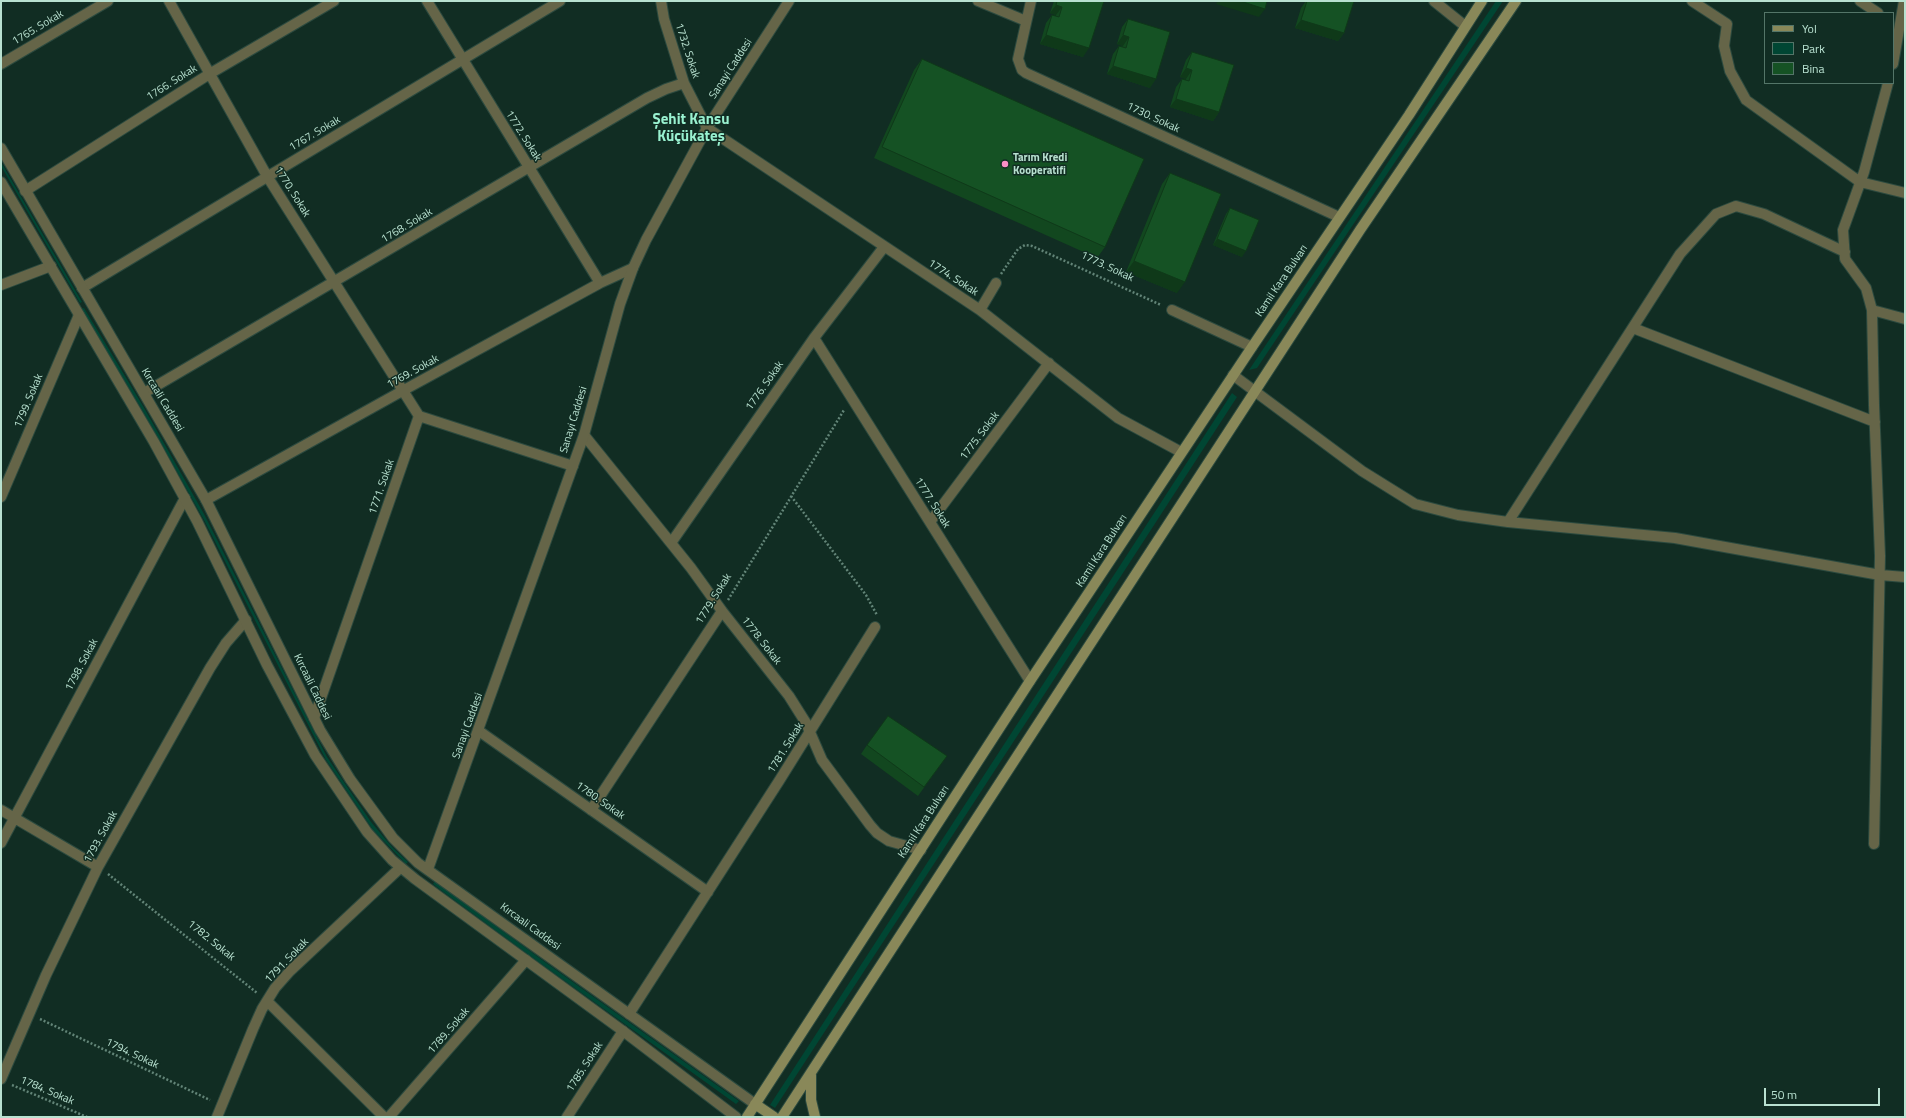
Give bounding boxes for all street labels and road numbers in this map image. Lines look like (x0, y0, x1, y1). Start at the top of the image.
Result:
street label: 1765. Sokak (10, 8, 66, 48)
street label: 1732. Sokak (672, 22, 702, 80)
street label: Sanayi Caddesi (707, 36, 755, 102)
street label: 1766. Sokak (144, 62, 200, 104)
street label: 1730. Sokak (1124, 100, 1182, 136)
street label: 1772. Sokak (502, 108, 544, 164)
street label: 1767. Sokak (287, 114, 343, 154)
street label: 1770. Sokak (271, 164, 313, 220)
street label: 1768. Sokak (379, 206, 435, 246)
street label: Kamil Kara Bulvarı (1253, 243, 1311, 319)
street label: 1773. Sokak (1078, 249, 1136, 285)
street label: 1774. Sokak (925, 257, 981, 299)
street label: 1769. Sokak (385, 352, 441, 392)
street label: 1776. Sokak (743, 359, 787, 413)
street label: Kırcaali Caddesi (138, 366, 186, 434)
street label: 1799. Sokak (12, 372, 46, 430)
street label: Sanayi Caddesi (558, 385, 590, 455)
street label: 1775. Sokak (958, 409, 1002, 463)
street label: 1771. Sokak (366, 458, 398, 516)
street label: 1777. Sokak (911, 475, 953, 531)
street label: Kamil Kara Bulvarı (1074, 512, 1130, 590)
street label: 1779. Sokak (693, 571, 735, 627)
street label: 1778. Sokak (738, 614, 784, 668)
street label: 1798. Sokak (63, 637, 101, 693)
street label: Kırcaali Caddesi (290, 652, 334, 722)
street label: Sanayi Caddesi (450, 691, 486, 761)
street label: 1781. Sokak (765, 720, 807, 776)
street label: 1780. Sokak (573, 779, 627, 823)
street label: Kamil Kara Bulvarı (896, 783, 952, 861)
street label: 1793. Sokak (81, 809, 121, 865)
street label: Kırcaali Caddesi (497, 901, 563, 953)
street label: 1782. Sokak (185, 918, 237, 964)
street label: 1791. Sokak (262, 936, 312, 986)
street label: 1789. Sokak (425, 1005, 473, 1057)
street label: 1794. Sokak (103, 1036, 161, 1072)
street label: 1785. Sokak (564, 1039, 606, 1095)
street label: 1784. Sokak (18, 1074, 76, 1108)

